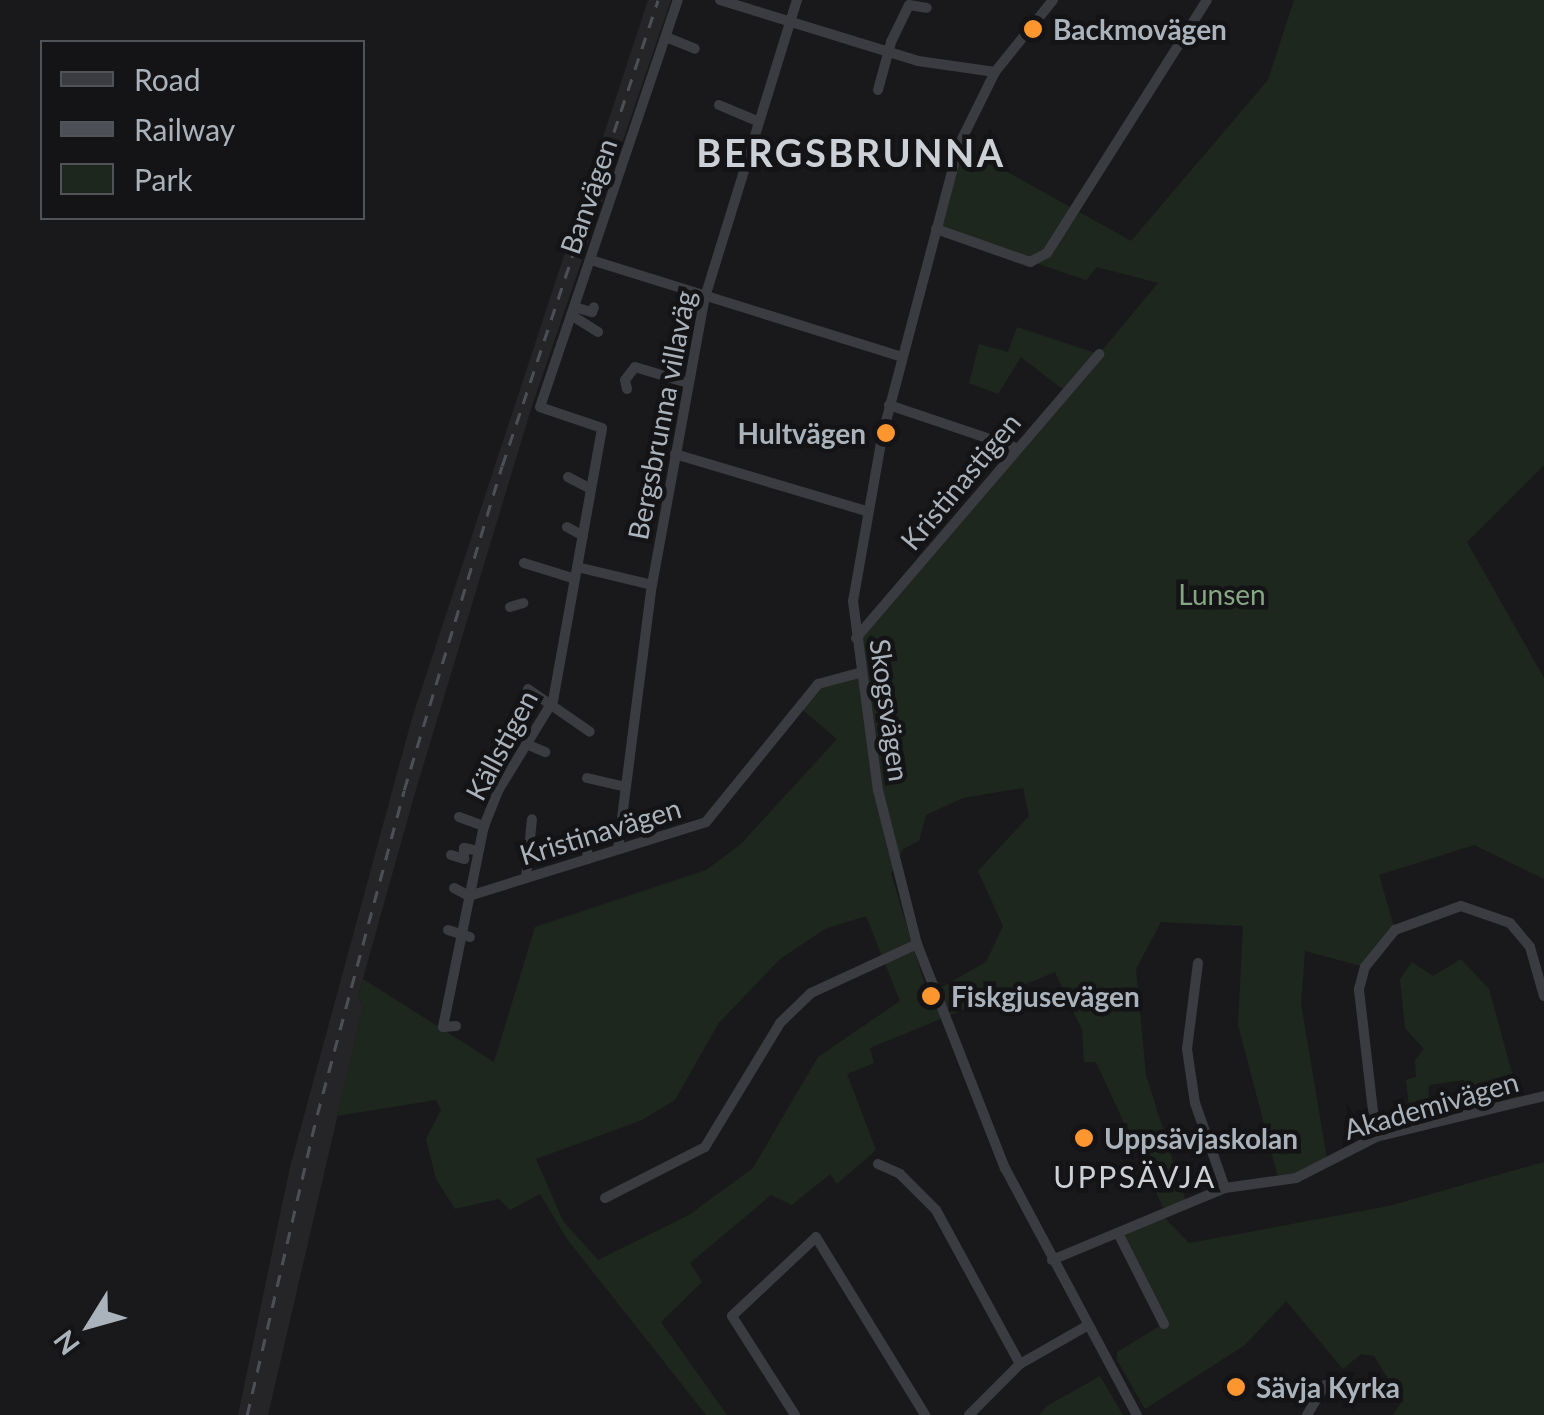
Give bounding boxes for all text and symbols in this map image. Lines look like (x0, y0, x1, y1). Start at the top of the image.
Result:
place label: Backmovägen (1053, 12, 1227, 46)
marker: Backmovägen (1022, 18, 1044, 40)
legend (40, 40, 365, 220)
text: Road (134, 61, 201, 97)
text: Railway (134, 111, 235, 147)
district label: BERGSBRUNNA (696, 130, 1006, 176)
street label: Banvägen (553, 134, 623, 258)
text: Park (134, 161, 193, 197)
street label: Bergsbrunna villaväg (620, 287, 702, 543)
street label: Kristinastigen (893, 406, 1027, 556)
place label: Hultvägen (738, 416, 866, 450)
marker: Hultvägen (875, 422, 897, 444)
park label: Lunsen (1178, 577, 1266, 611)
street label: Skogsvägen (863, 637, 917, 783)
street label: Källstigen (458, 684, 544, 806)
street label: Kristinavägen (515, 791, 685, 871)
place label: Fiskgjusevägen (951, 979, 1140, 1013)
marker: Fiskgjusevägen (920, 985, 942, 1007)
street label: Akademivägen (1340, 1064, 1522, 1146)
place label: Uppsävjaskolan (1104, 1121, 1298, 1155)
marker: Uppsävjaskolan (1073, 1127, 1095, 1149)
district label: UPPSÄVJA (1053, 1158, 1217, 1194)
north arrow (40, 1275, 140, 1375)
text: N (46, 1324, 86, 1362)
place label: Sävja Kyrka (1256, 1370, 1400, 1404)
marker: Sävja Kyrka (1225, 1376, 1247, 1398)

